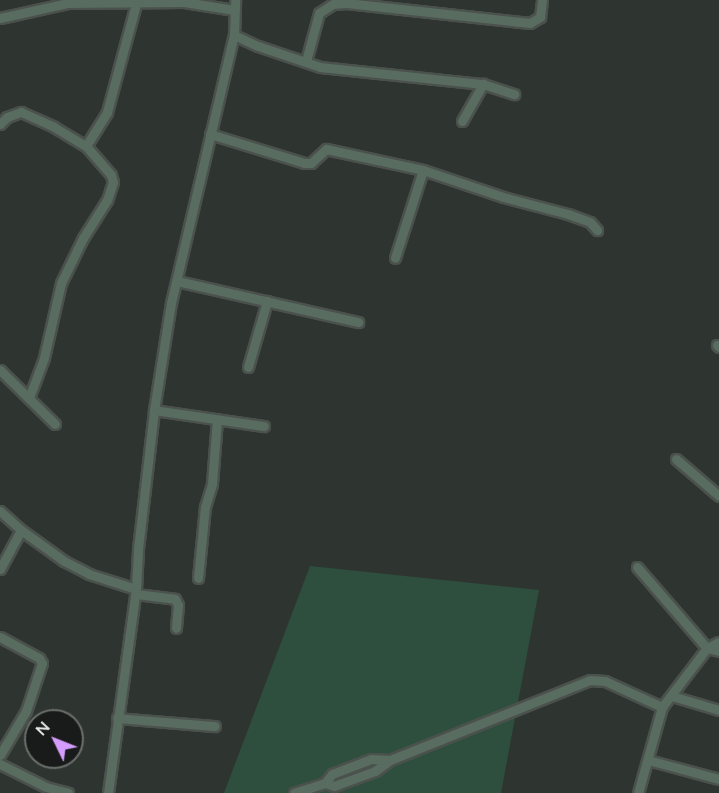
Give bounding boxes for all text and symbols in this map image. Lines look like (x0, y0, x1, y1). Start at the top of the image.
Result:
north arrow (24, 709, 84, 769)
text: N (31, 717, 53, 739)

